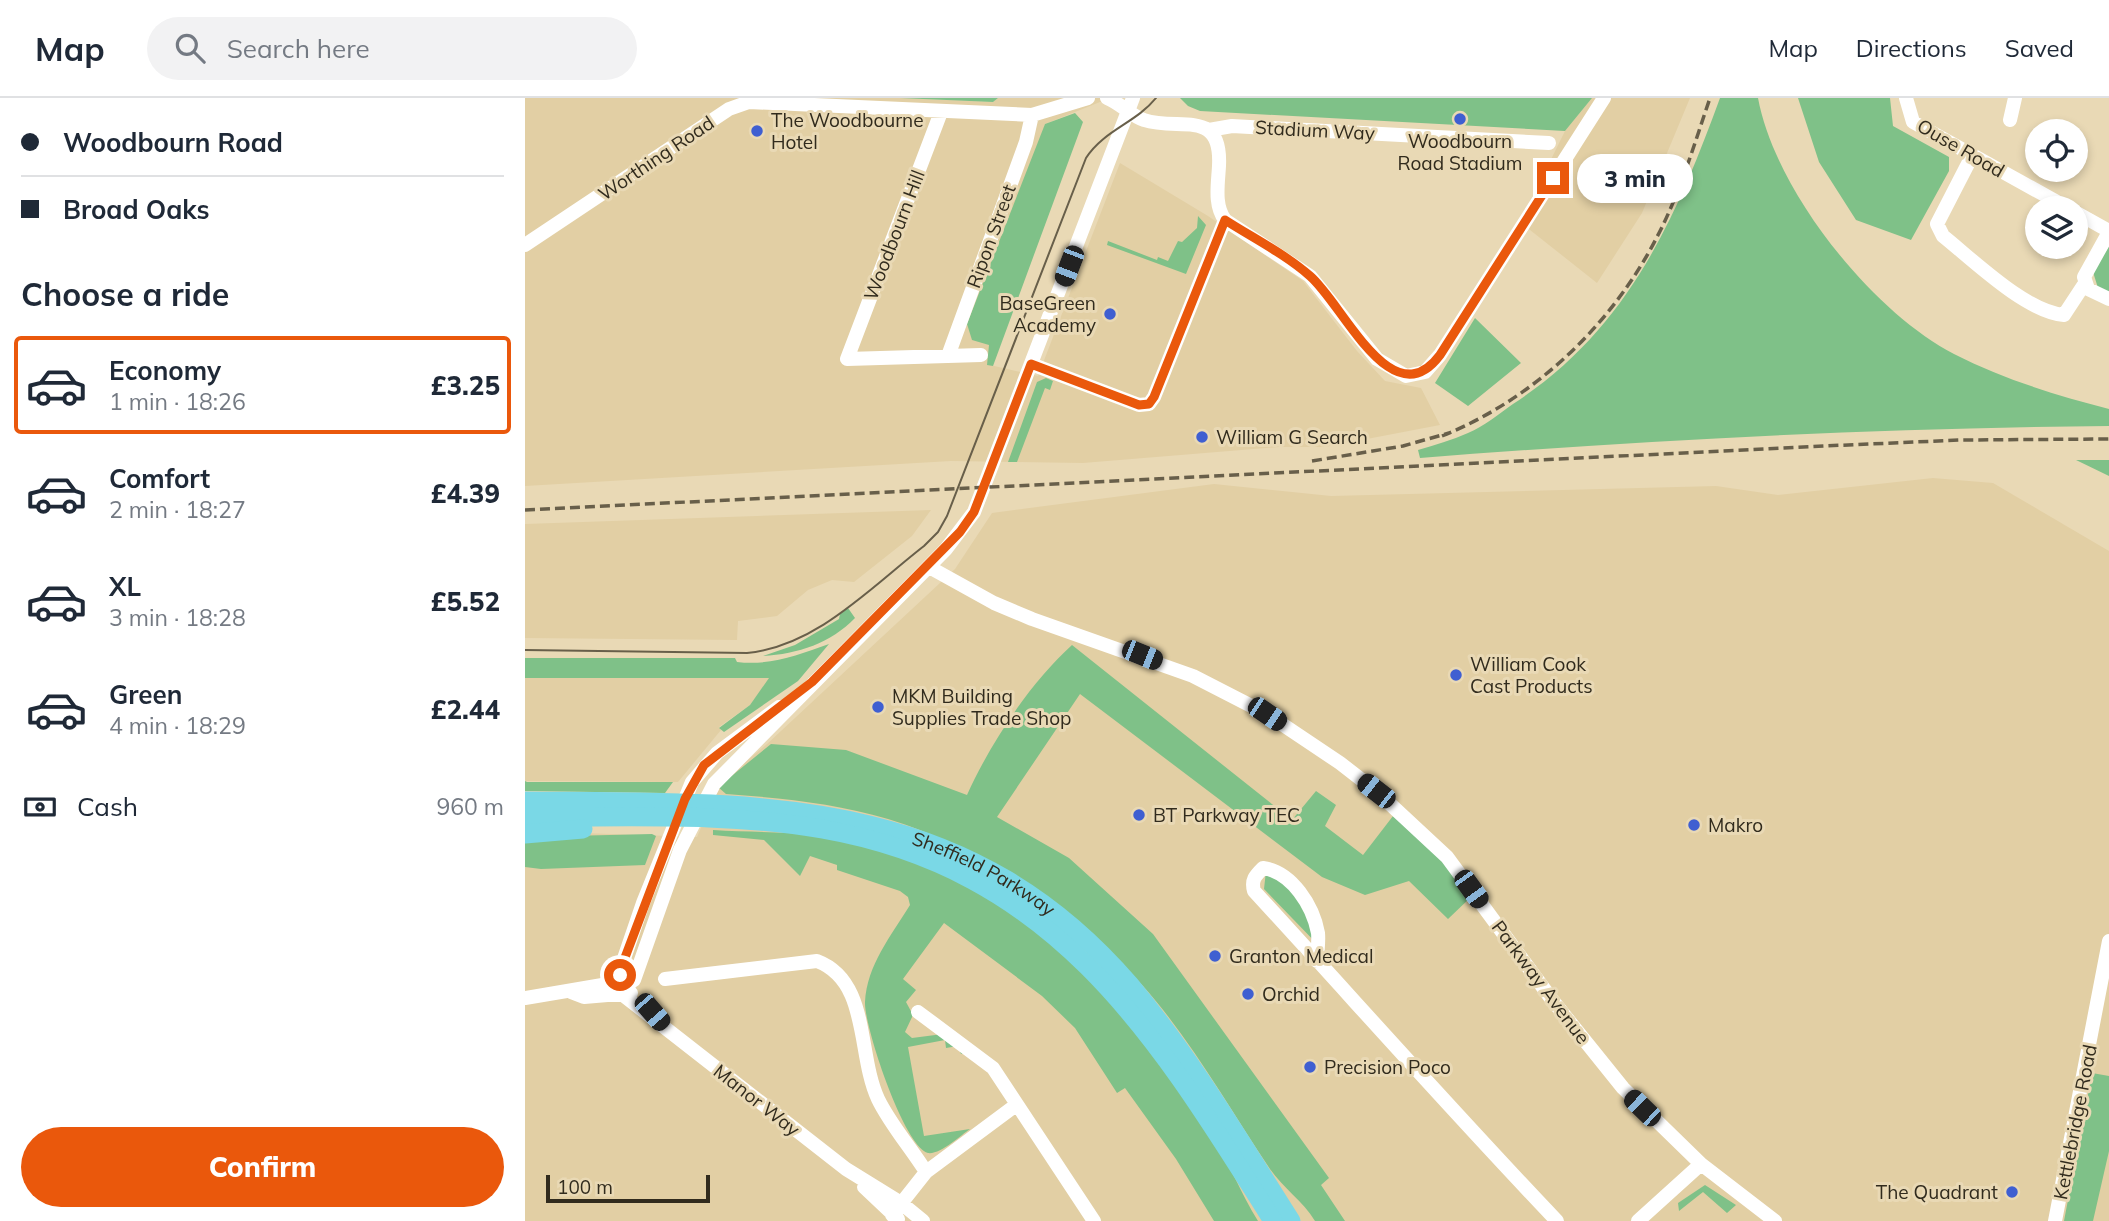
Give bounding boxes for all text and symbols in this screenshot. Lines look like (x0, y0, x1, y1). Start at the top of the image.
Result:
search box (147, 17, 637, 80)
text: Map (35, 28, 105, 69)
icon: search (171, 29, 209, 67)
text: Search here (227, 32, 370, 65)
text: Map (1768, 33, 1818, 63)
text: Directions (1856, 33, 1967, 63)
text: Saved (2005, 33, 2074, 63)
place label: The Woodbourne Hotel (771, 108, 924, 154)
street label: Worthing Road (593, 110, 719, 206)
marker: Woodbourn Road Stadium (1452, 111, 1468, 127)
street label: Ouse Road (1913, 113, 2009, 183)
street label: Stadium Way (1255, 115, 1375, 145)
map controls (2025, 119, 2088, 259)
button: locate (2025, 119, 2088, 182)
marker: The Woodbourne Hotel (749, 123, 765, 139)
text: Woodbourn Road (63, 126, 283, 159)
place label: Woodbourn Road Stadium (1398, 129, 1522, 175)
callout: 3 min (1577, 154, 1693, 202)
route end (1537, 162, 1569, 194)
text: 3 min (1604, 164, 1666, 193)
street label: Woodbourn Hill (858, 167, 930, 303)
street label: Ripon Street (961, 181, 1021, 291)
text: Broad Oaks (63, 193, 209, 226)
button: layers (2025, 196, 2088, 259)
car (1052, 243, 1087, 289)
text: Choose a ride (21, 274, 229, 314)
place label: BaseGreen Academy (999, 291, 1096, 337)
marker: BaseGreen Academy (1102, 306, 1118, 322)
icon: car (25, 354, 88, 417)
text: Economy (109, 354, 221, 387)
text: £3.25 (431, 369, 500, 402)
text: 1 min · 18:26 (109, 387, 246, 416)
place label: William G Search (1216, 425, 1368, 449)
marker: William G Search (1194, 429, 1210, 445)
icon: car (25, 462, 88, 525)
text: Comfort (109, 462, 210, 495)
text: £4.39 (431, 477, 500, 510)
text: 2 min · 18:27 (109, 495, 246, 524)
icon: car (25, 570, 88, 633)
text: XL (109, 570, 141, 603)
text: £5.52 (431, 585, 500, 618)
text: 3 min · 18:28 (109, 603, 246, 632)
car (1119, 637, 1166, 673)
place label: William Cook Cast Products (1470, 652, 1593, 698)
marker: William Cook Cast Products (1448, 667, 1464, 683)
icon: car (25, 678, 88, 741)
text: Green (109, 678, 182, 711)
place label: MKM Building Supplies Trade Shop (892, 684, 1072, 730)
text: £2.44 (431, 693, 500, 726)
car (1244, 694, 1291, 734)
marker: MKM Building Supplies Trade Shop (870, 699, 886, 715)
text: 4 min · 18:29 (109, 711, 246, 740)
car (1353, 770, 1400, 812)
icon: cash (21, 788, 59, 826)
text: Cash (77, 790, 138, 823)
text: 960 m (436, 792, 504, 821)
place label: BT Parkway TEC (1153, 803, 1300, 827)
marker: BT Parkway TEC (1131, 807, 1147, 823)
place label: Makro (1708, 813, 1763, 837)
marker: Makro (1686, 817, 1702, 833)
street label: Sheffield Parkway (909, 826, 1060, 921)
car (1451, 866, 1492, 912)
street label: Parkway Avenue (1487, 915, 1595, 1049)
place label: Granton Medical (1229, 944, 1374, 968)
marker: Granton Medical (1207, 948, 1223, 964)
route start (604, 959, 636, 991)
place label: Orchid (1262, 982, 1320, 1006)
marker: Orchid (1240, 986, 1256, 1002)
car (631, 989, 674, 1035)
street label: Kettlebridge Road (2048, 1042, 2102, 1202)
place label: Precision Poco (1324, 1055, 1451, 1079)
street label: Manor Way (709, 1059, 805, 1141)
marker: Precision Poco (1302, 1059, 1318, 1075)
car (1620, 1086, 1665, 1130)
button: Confirm (21, 1127, 504, 1207)
scale bar (546, 1172, 711, 1204)
text: 100 m (557, 1175, 613, 1199)
place label: The Quadrant (1876, 1180, 1998, 1204)
marker: The Quadrant (2004, 1184, 2020, 1200)

